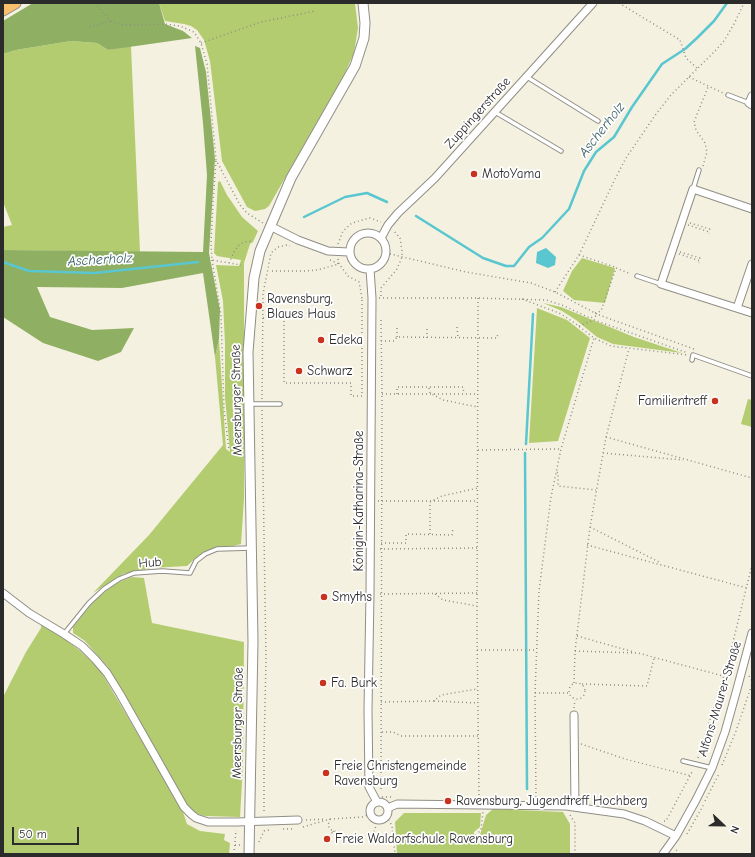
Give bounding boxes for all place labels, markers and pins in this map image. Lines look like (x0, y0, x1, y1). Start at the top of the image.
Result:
place label: MotoYama (482, 166, 541, 182)
marker: MotoYama (469, 169, 479, 179)
place label: Ravensburg, Blaues Haus (267, 291, 336, 322)
marker: Ravensburg, Blaues Haus (254, 301, 264, 311)
place label: Edeka (329, 332, 363, 348)
marker: Edeka (316, 335, 326, 345)
place label: Schwarz (307, 363, 352, 379)
marker: Schwarz (294, 366, 304, 376)
place label: Familientreff (638, 393, 707, 409)
marker: Familientreff (710, 396, 720, 406)
place label: Smyths (332, 589, 372, 605)
marker: Smyths (319, 592, 329, 602)
place label: Fa. Burk (331, 675, 377, 691)
marker: Fa. Burk (318, 678, 328, 688)
place label: Freie Christengemeinde Ravensburg (334, 758, 466, 789)
marker: Freie Christengemeinde Ravensburg (321, 768, 331, 778)
place label: Ravensburg, Jugendtreff Hochberg (456, 793, 648, 809)
marker: Ravensburg, Jugendtreff Hochberg (443, 796, 453, 806)
place label: Freie Waldorfschule Ravensburg (335, 831, 513, 847)
marker: Freie Waldorfschule Ravensburg (322, 834, 332, 844)

